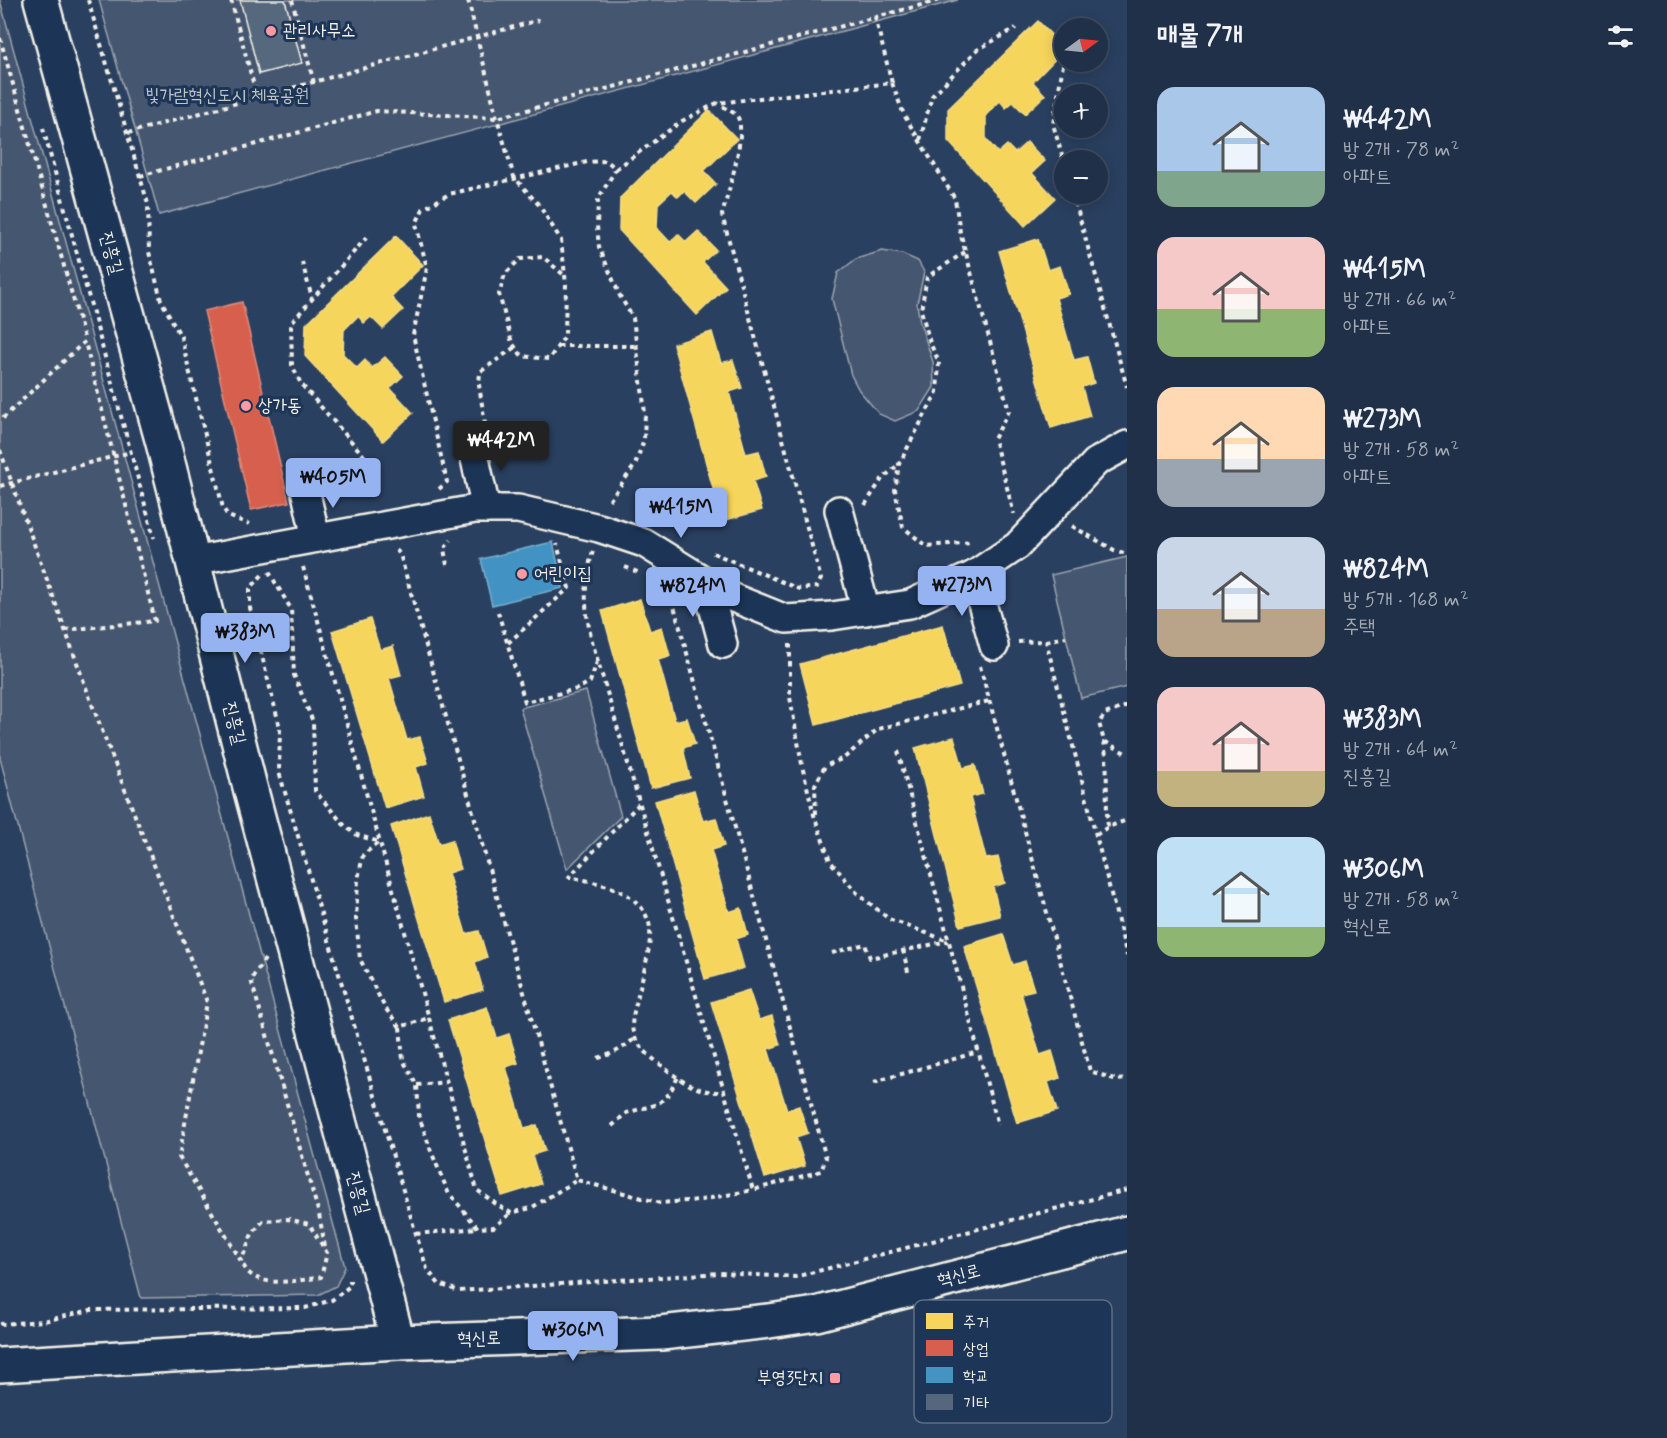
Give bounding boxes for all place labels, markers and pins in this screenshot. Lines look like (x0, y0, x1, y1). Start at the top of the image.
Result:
place label: 관리사무소 (283, 19, 355, 43)
marker: 관리사무소 (264, 24, 278, 38)
place label: 상가동 (258, 394, 301, 418)
marker: 상가동 (239, 399, 253, 413)
pin: ₩442M (459, 421, 543, 472)
pin: ₩405M (291, 458, 375, 509)
pin: ₩415M (639, 488, 723, 539)
place label: 어린이집 (534, 562, 592, 586)
pin: ₩273M (920, 566, 1004, 617)
marker: 어린이집 (515, 567, 529, 581)
pin: ₩824M (651, 567, 735, 618)
pin: ₩383M (203, 613, 287, 664)
pin: ₩306M (531, 1311, 615, 1362)
place label: 부영3단지 (757, 1366, 823, 1390)
marker: 부영3단지 (828, 1371, 842, 1385)

